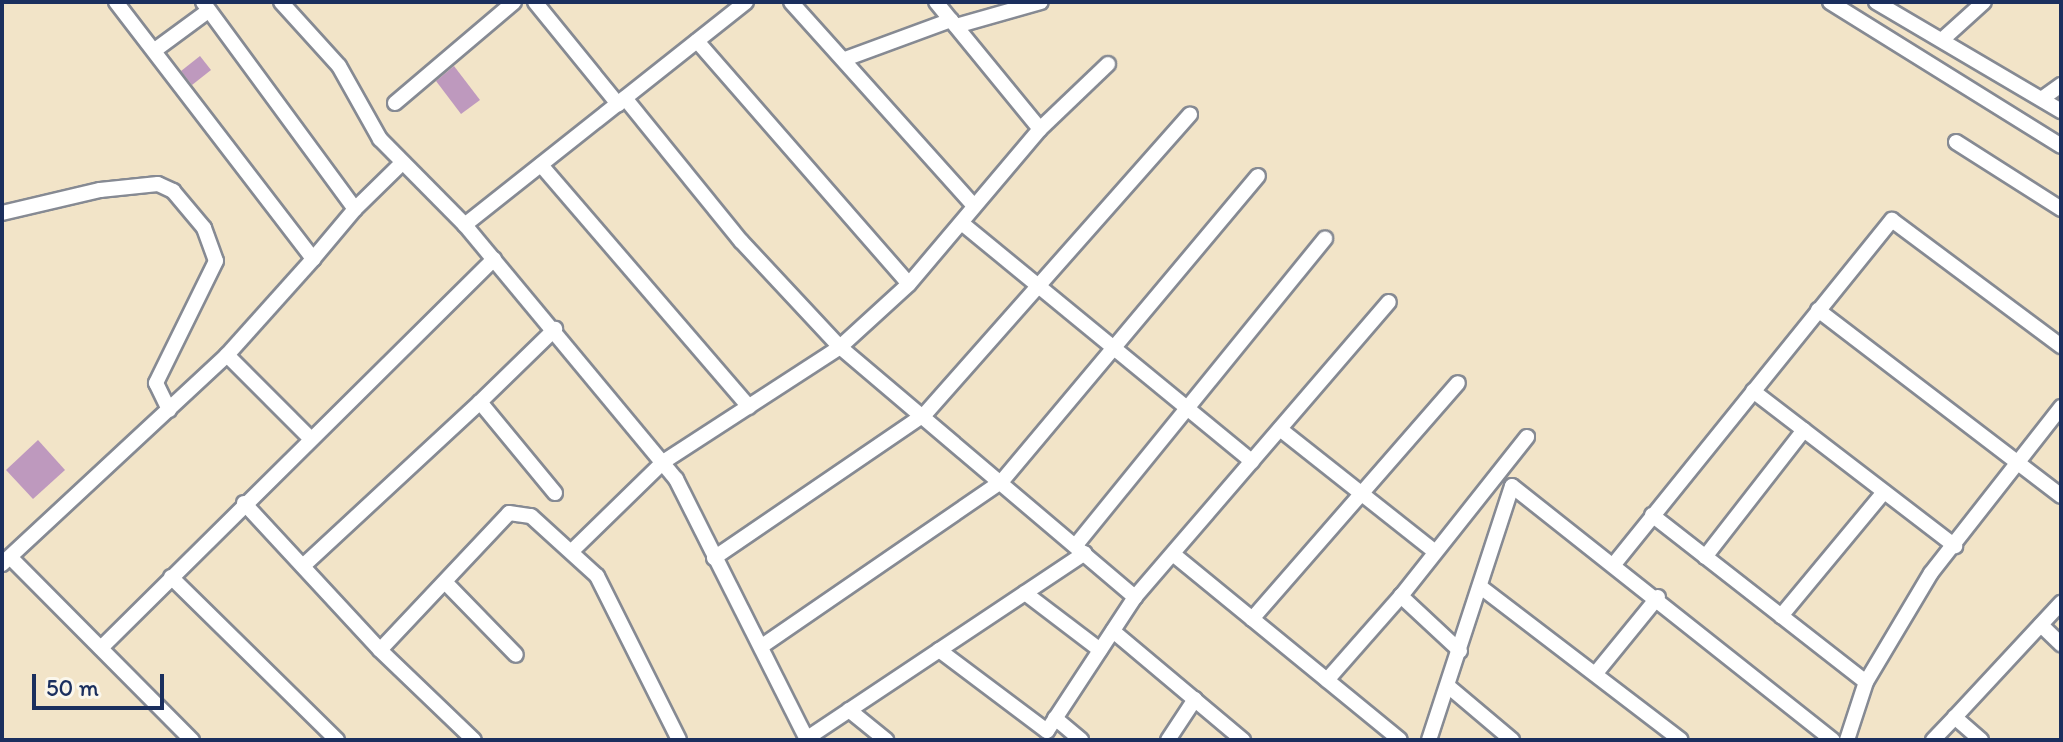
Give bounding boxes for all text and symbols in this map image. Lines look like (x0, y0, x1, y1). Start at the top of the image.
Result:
scale bar (36, 658, 168, 708)
text: 50 m (46, 673, 99, 702)

